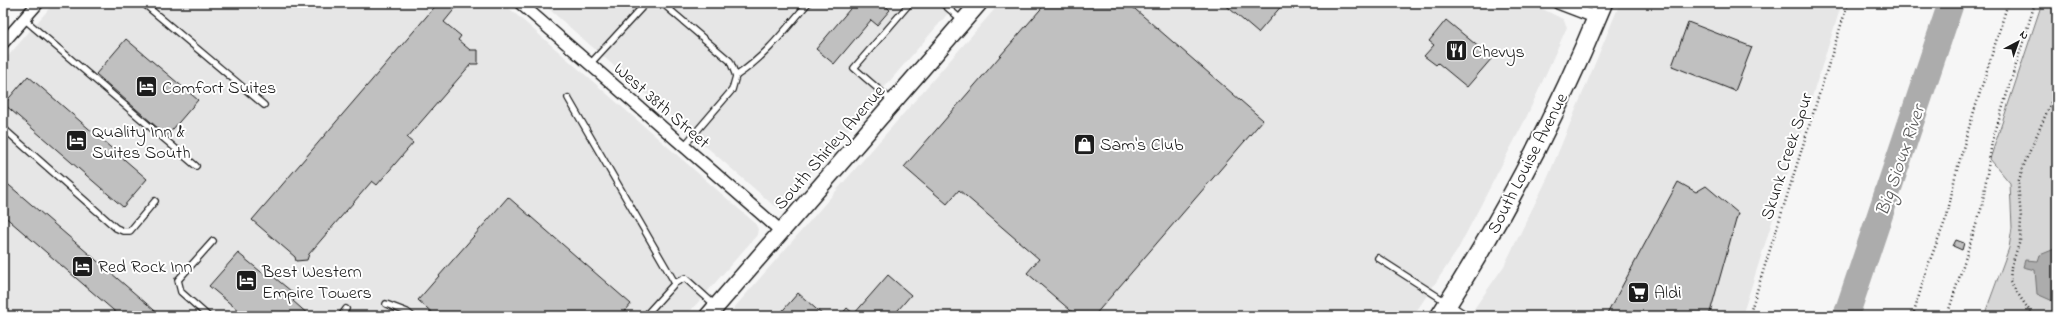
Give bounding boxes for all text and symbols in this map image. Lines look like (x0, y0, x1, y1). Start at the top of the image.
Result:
north arrow (1998, 22, 2038, 62)
text: N (2016, 27, 2032, 44)
restaurant icon: Chevys (1443, 38, 1469, 64)
place label: Chevys (1472, 40, 1525, 66)
street label: West 38th Street (607, 57, 715, 156)
hotel icon: Comfort Suites (134, 74, 160, 100)
place label: Comfort Suites (162, 76, 276, 102)
street label: South Shirley Avenue (769, 79, 893, 217)
street label: South Louise Avenue (1482, 88, 1576, 239)
street label: Skunk Creek Spur (1755, 89, 1821, 223)
water label: Big Sioux River (1870, 100, 1935, 220)
place label: Quality Inn & Suites South (92, 120, 191, 167)
hotel icon: Quality Inn & Suites South (63, 128, 89, 154)
shop icon: Sam's Club (1071, 131, 1097, 157)
place label: Sam's Club (1100, 133, 1184, 159)
hotel icon: Red Rock Inn (69, 253, 95, 279)
place label: Red Rock Inn (98, 255, 192, 281)
place label: Best Western Empire Towers (261, 260, 372, 307)
hotel icon: Best Western Empire Towers (233, 268, 259, 294)
supermarket icon: Aldi (1625, 279, 1651, 305)
place label: Aldi (1654, 281, 1681, 307)

